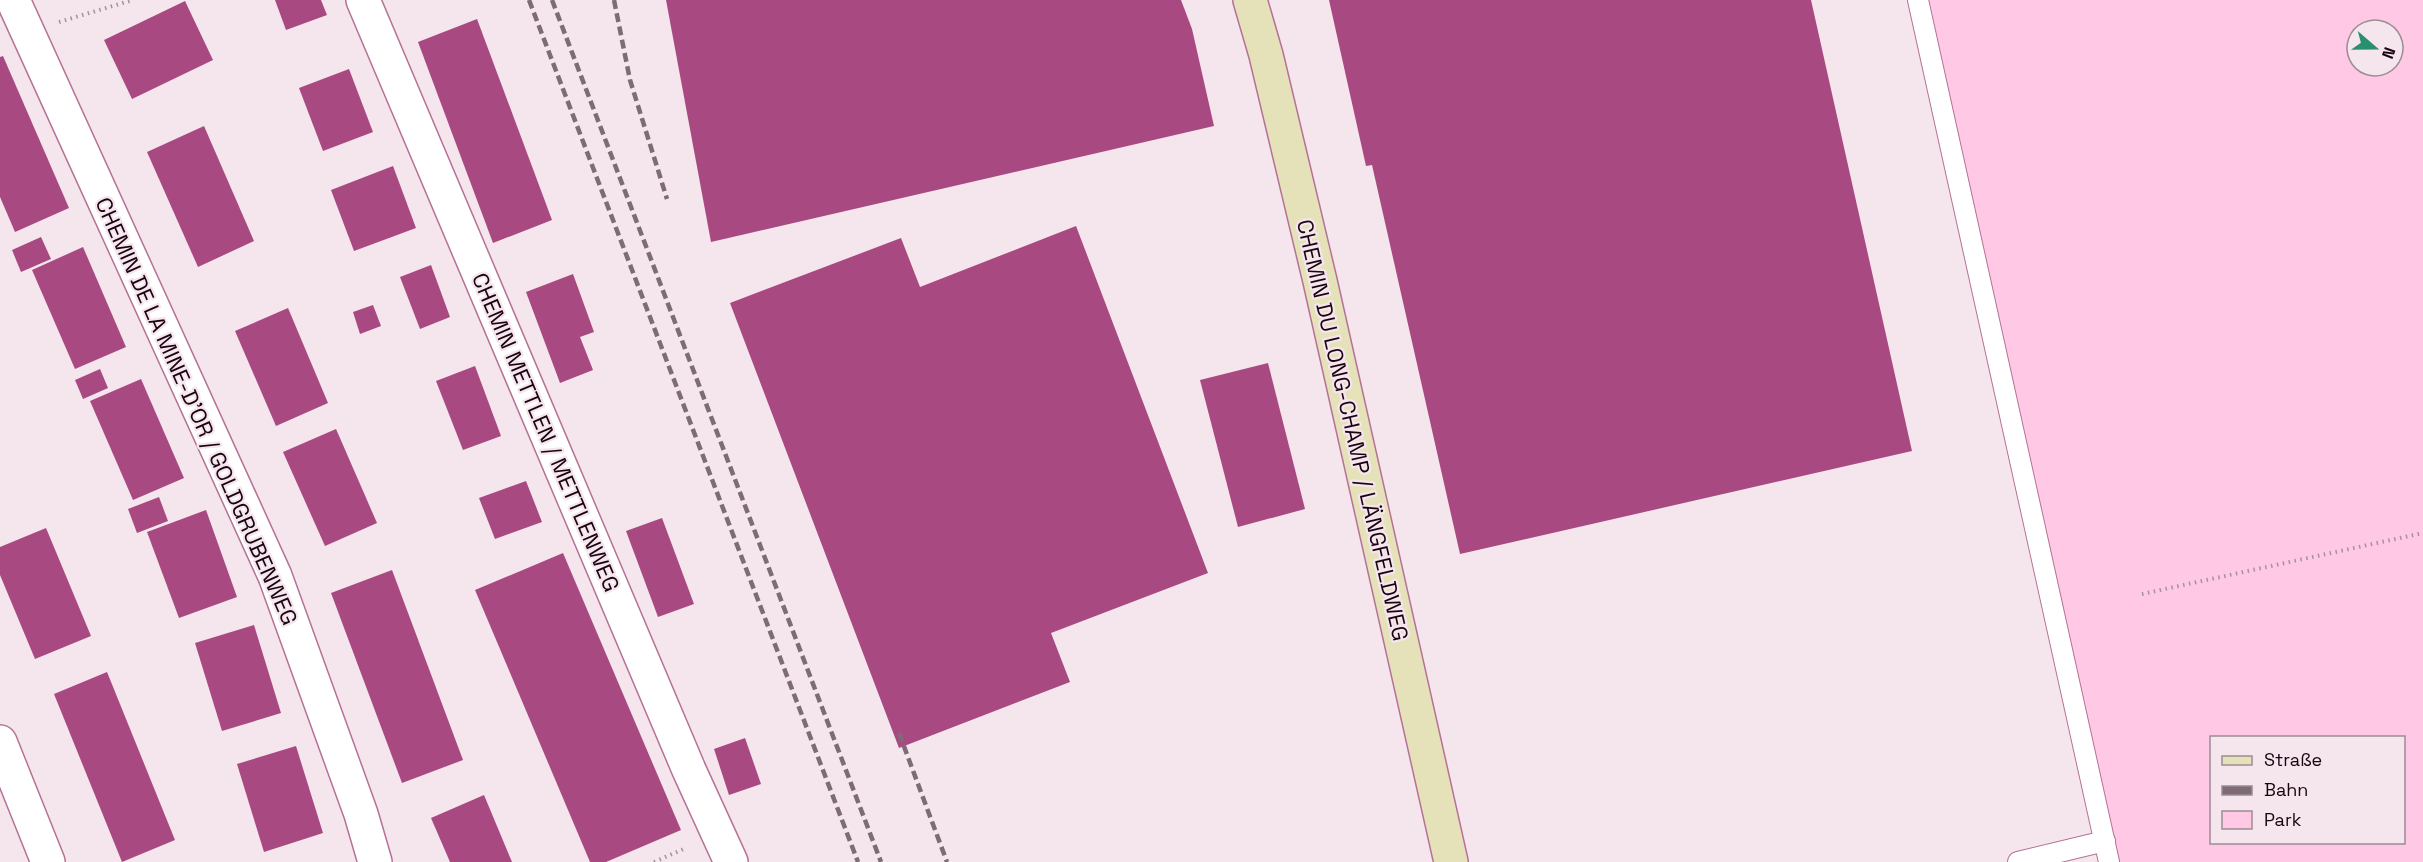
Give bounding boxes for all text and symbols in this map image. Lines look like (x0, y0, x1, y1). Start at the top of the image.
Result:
north arrow (2345, 18, 2405, 78)
text: N (2377, 44, 2400, 62)
street label: CHEMIN DE LA MINE-D'OR / GOLDGRUBENWEG (90, 193, 304, 629)
street label: CHEMIN DU LONG-CHAMP / LÄNGFELDWEG (1291, 216, 1415, 644)
street label: CHEMIN METTLEN / METTLENWEG (466, 268, 626, 596)
legend (2210, 736, 2405, 844)
text: Straße (2264, 748, 2322, 771)
text: Bahn (2264, 778, 2308, 801)
text: Park (2264, 808, 2302, 831)

